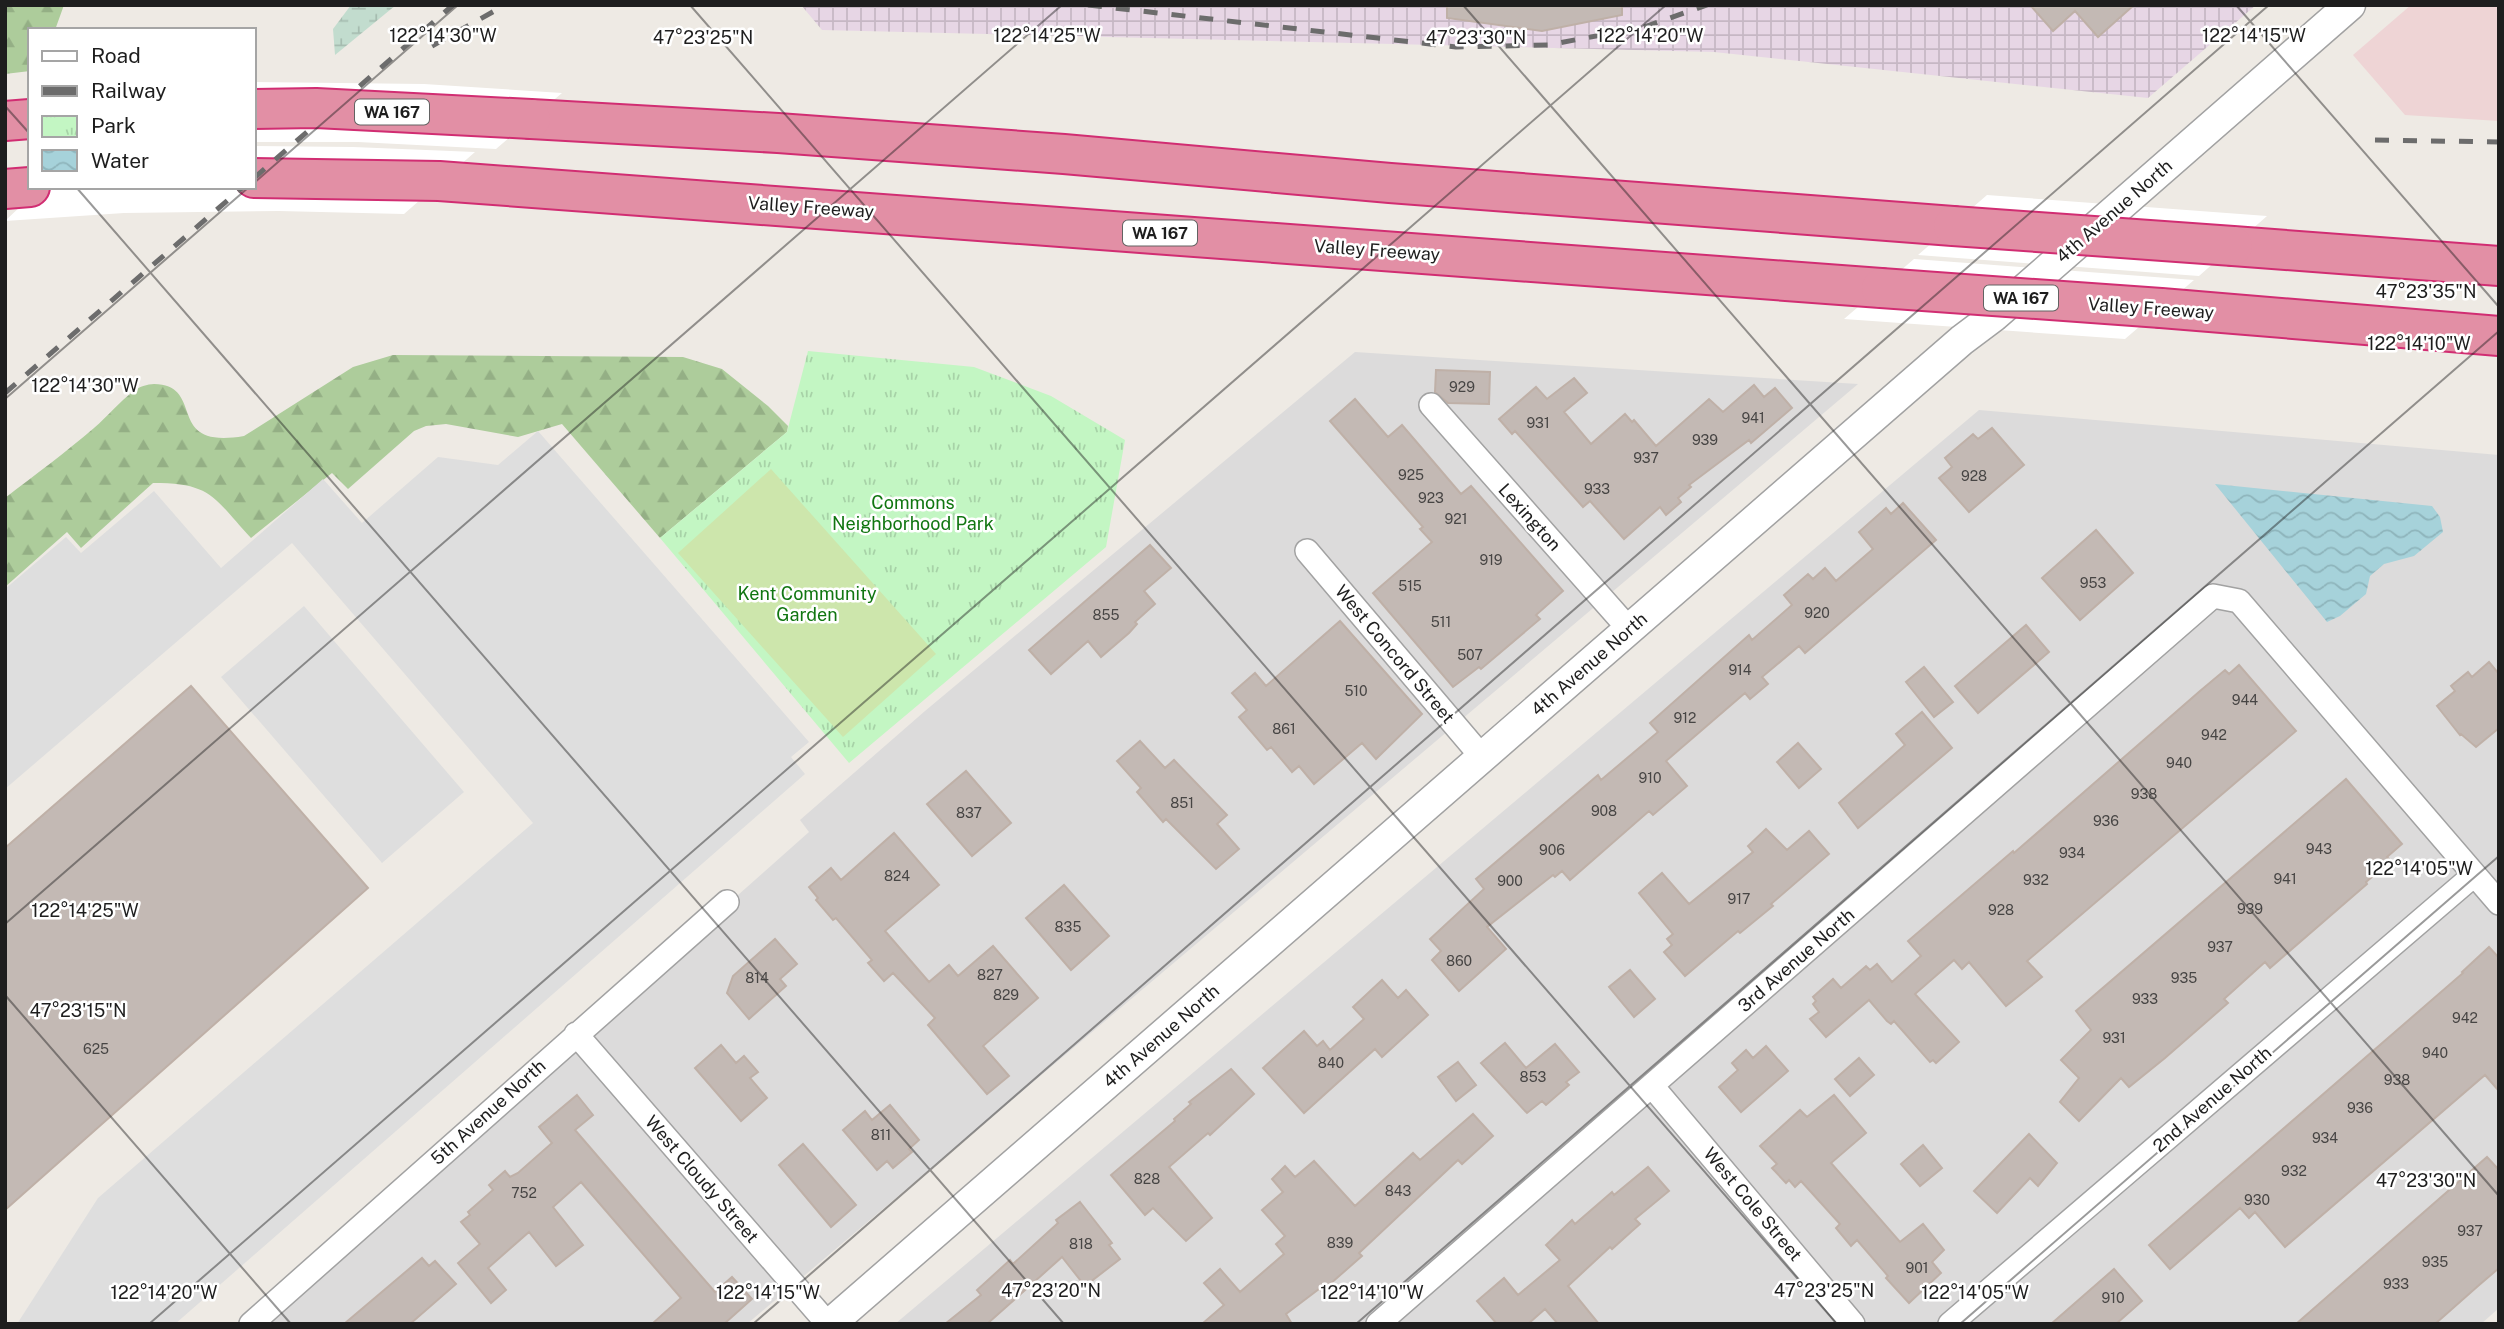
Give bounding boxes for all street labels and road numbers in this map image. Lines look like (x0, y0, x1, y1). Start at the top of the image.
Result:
road number: WA 167 (355, 100, 429, 124)
street label: 4th Avenue North (2052, 155, 2176, 267)
street label: Valley Freeway (747, 192, 875, 222)
road number: WA 167 (1123, 220, 1197, 246)
street label: Valley Freeway (1313, 235, 1441, 265)
road number: WA 167 (1984, 286, 2058, 310)
street label: Valley Freeway (2087, 293, 2215, 323)
street label: Lexington (1494, 479, 1566, 555)
street label: West Concord Street (1331, 581, 1459, 727)
street label: 4th Avenue North (1527, 608, 1651, 720)
street label: 3rd Avenue North (1734, 904, 1858, 1016)
street label: 4th Avenue North (1099, 980, 1223, 1092)
street label: 2nd Avenue North (2148, 1042, 2276, 1156)
street label: 5th Avenue North (426, 1055, 550, 1169)
street label: West Cloudy Street (641, 1111, 763, 1247)
street label: West Cole Street (1700, 1143, 1806, 1265)

